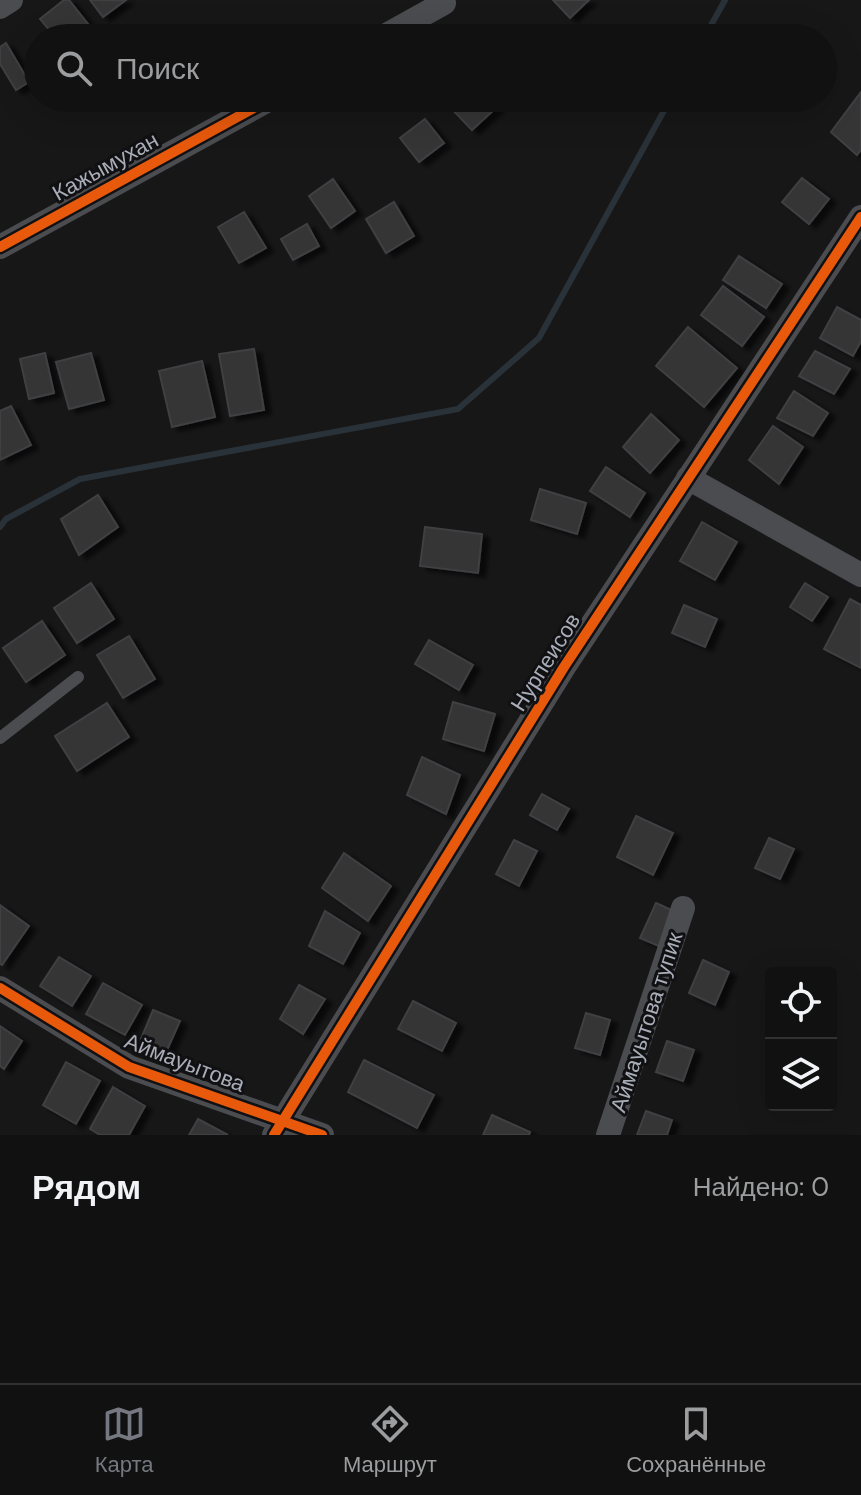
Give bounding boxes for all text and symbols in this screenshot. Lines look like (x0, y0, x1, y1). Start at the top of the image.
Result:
search box (24, 24, 837, 112)
icon: search (52, 46, 96, 90)
text: Поиск (116, 49, 199, 88)
street label: Кажымухан (47, 125, 163, 208)
street label: Нурпеисов (504, 608, 587, 717)
street label: Аймауытова тупик (604, 928, 689, 1116)
map controls (765, 967, 837, 1111)
button: locate (765, 967, 837, 1039)
street label: Аймауытова (121, 1026, 250, 1099)
button: layers (765, 1039, 837, 1111)
text: Рядом (32, 1165, 141, 1210)
text: Найдено: 0 (693, 1170, 829, 1204)
tab: Карта (95, 1402, 154, 1479)
tab: Маршрут (343, 1402, 437, 1479)
tab: Сохранённые (626, 1402, 766, 1479)

